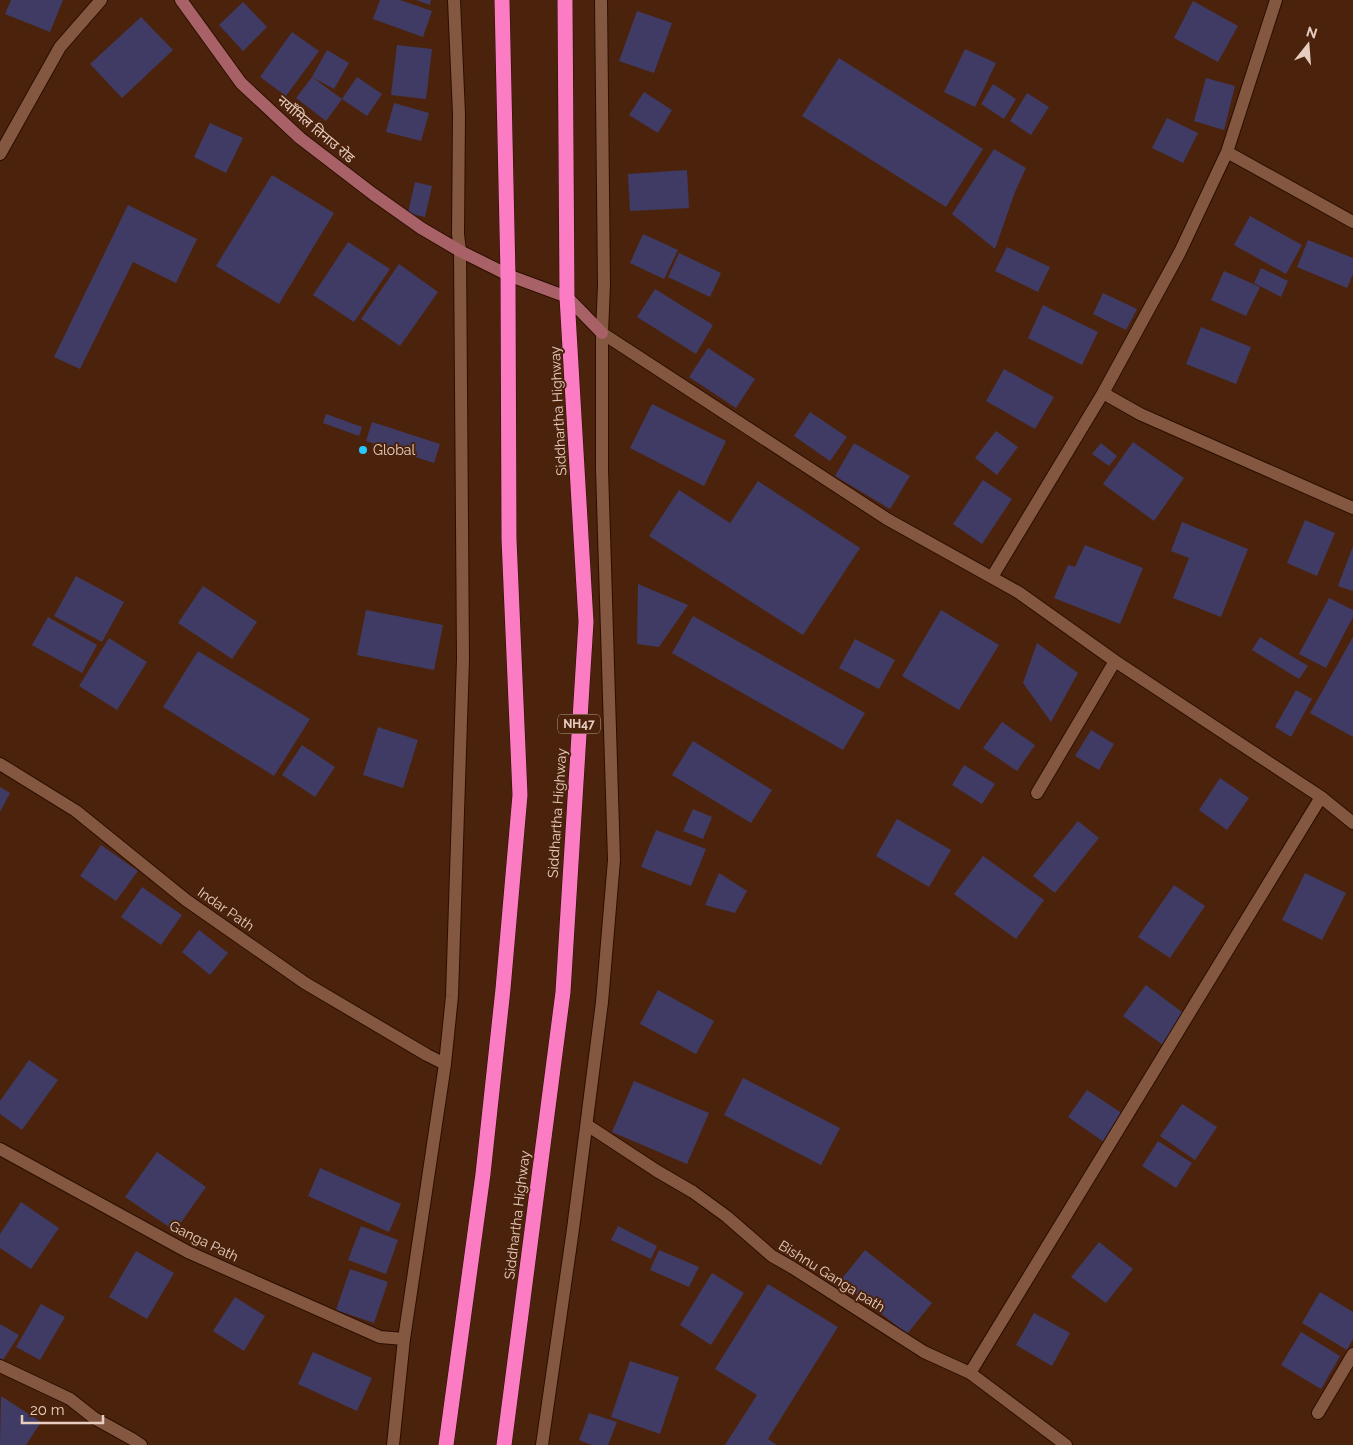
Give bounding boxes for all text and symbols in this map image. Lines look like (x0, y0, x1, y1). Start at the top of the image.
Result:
north arrow (1283, 20, 1333, 70)
text: N (1304, 23, 1319, 42)
street label: नयाँमिल तिनाउ रोड (274, 91, 359, 166)
street label: Siddhartha Highway (547, 345, 569, 476)
place label: Global (373, 442, 415, 458)
marker: Global (357, 444, 369, 456)
road number: NH47 (558, 714, 600, 734)
street label: Siddhartha Highway (544, 747, 570, 878)
street label: Indar Path (195, 884, 257, 934)
street label: Siddhartha Highway (501, 1149, 533, 1280)
street label: Ganga Path (167, 1217, 241, 1265)
street label: Bishnu Ganga path (776, 1237, 888, 1315)
scale bar (22, 1392, 104, 1424)
text: 20 m (30, 1401, 65, 1419)

